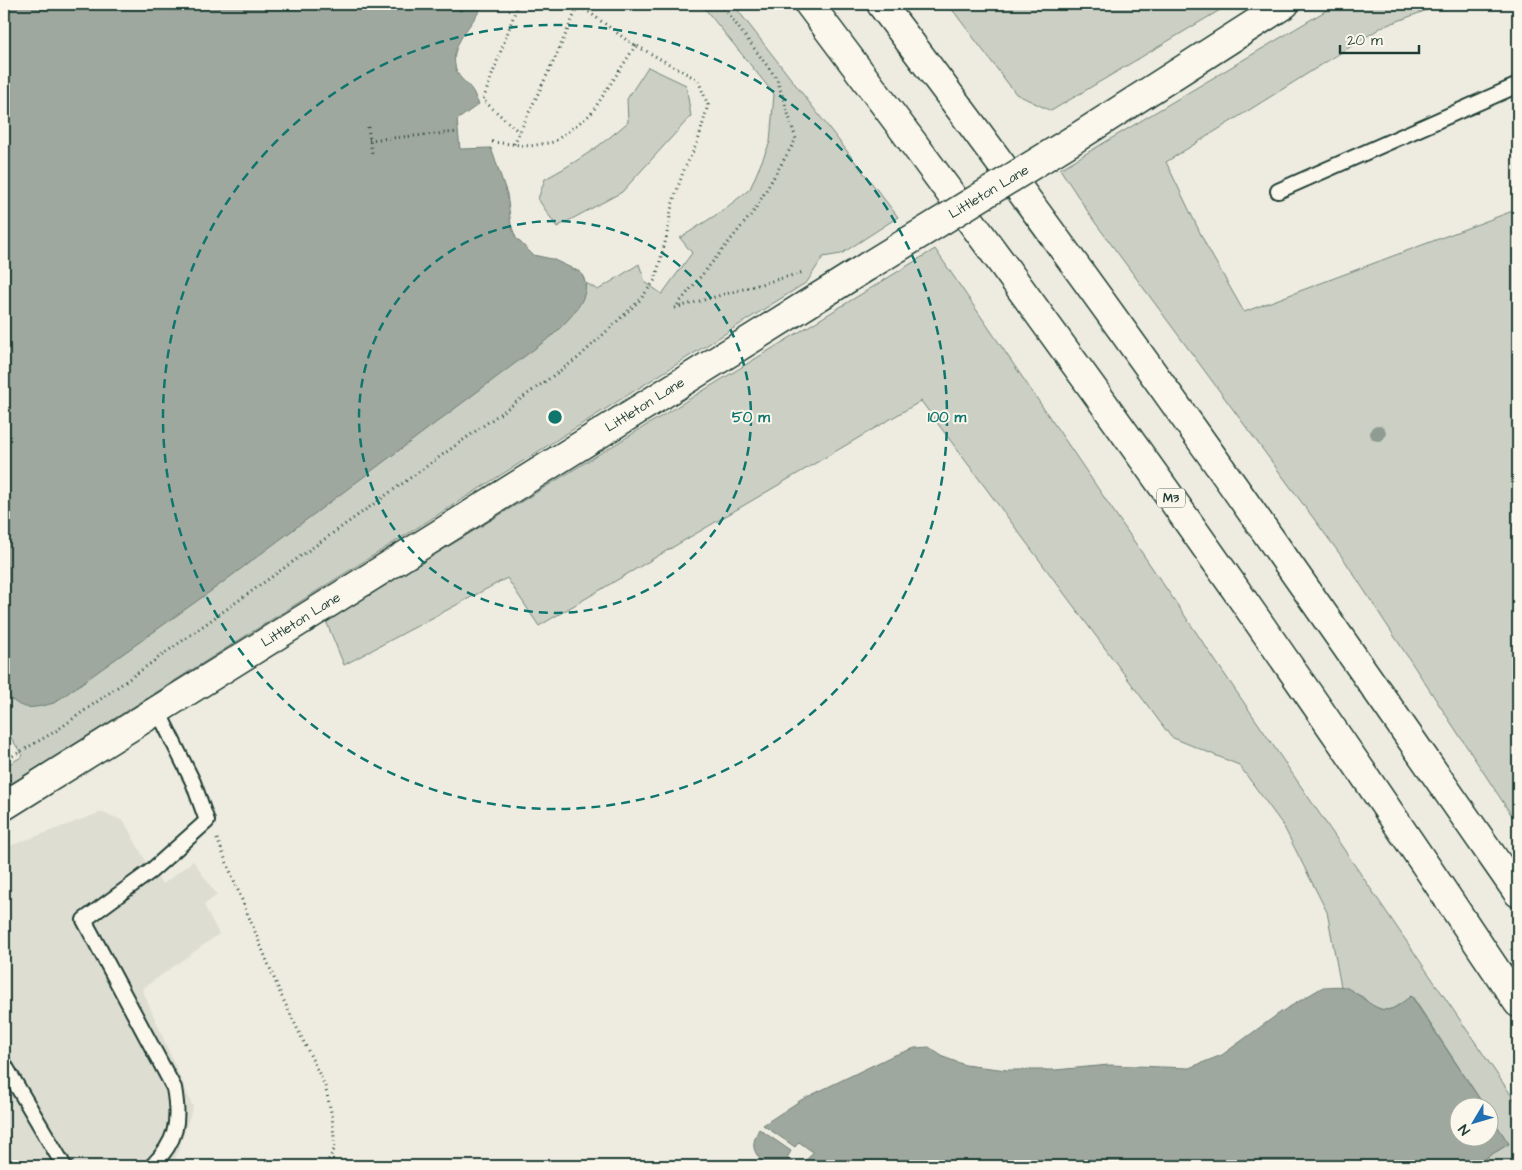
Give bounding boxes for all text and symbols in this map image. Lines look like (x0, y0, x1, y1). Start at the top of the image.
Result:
scale bar (1340, 22, 1418, 54)
text: 20 m (1347, 30, 1383, 51)
street label: Littleton Lane (945, 160, 1033, 224)
street label: Littleton Lane (601, 372, 689, 437)
text: 50 m (732, 407, 770, 428)
text: 100 m (928, 407, 967, 428)
centre of rings (546, 408, 564, 426)
road number: M3 (1157, 488, 1185, 508)
street label: Littleton Lane (257, 587, 345, 652)
north arrow (1450, 1098, 1500, 1148)
text: N (1454, 1120, 1475, 1139)

